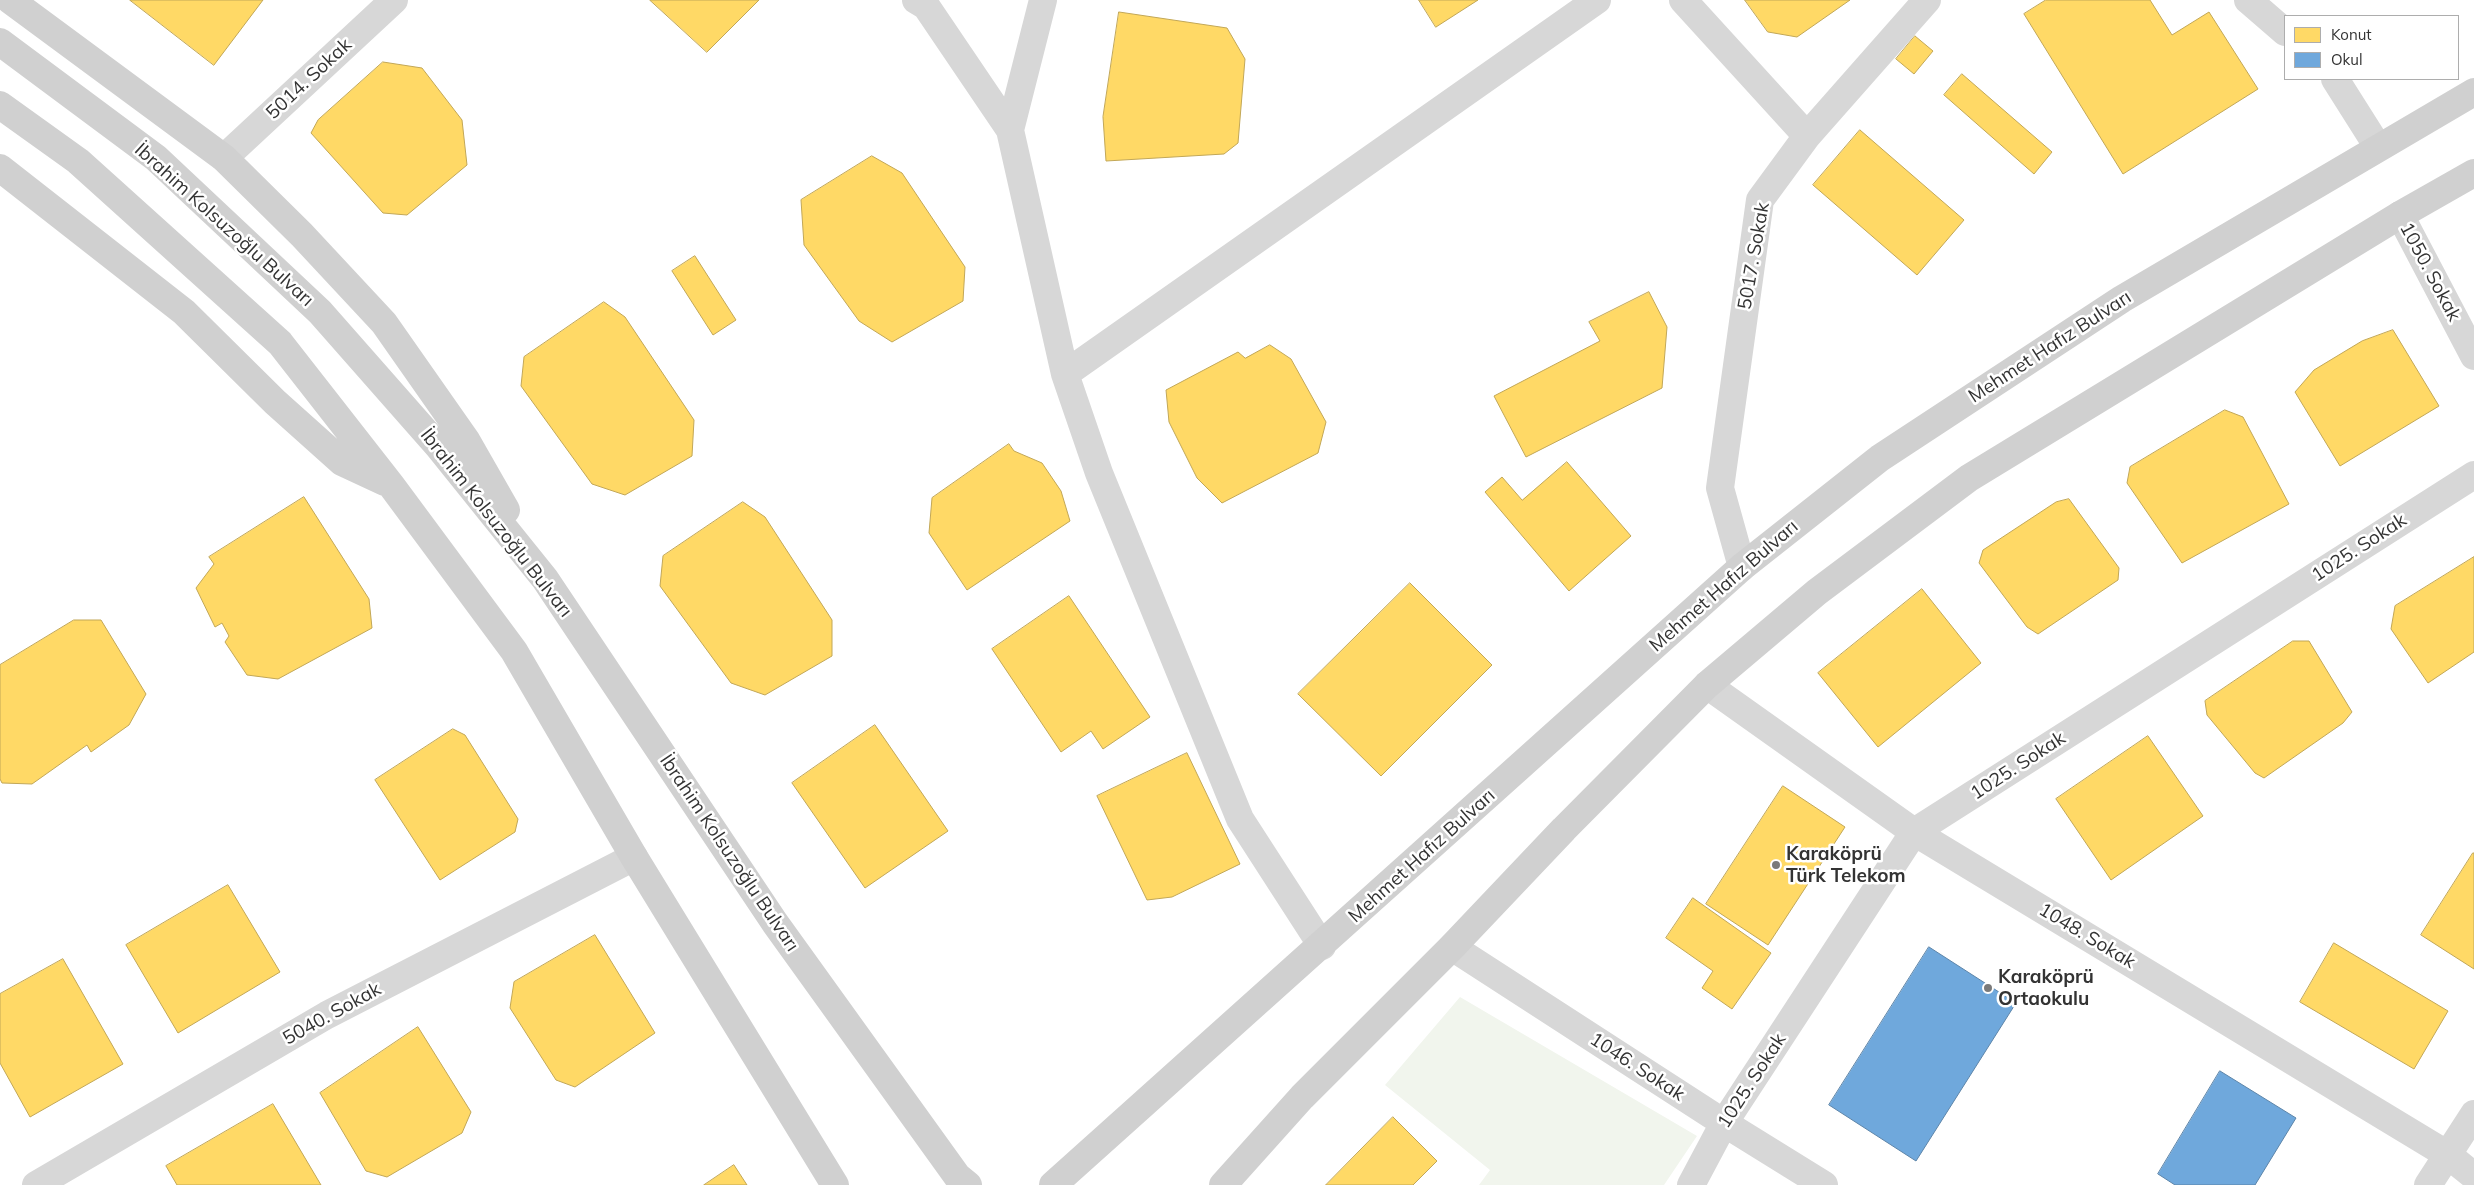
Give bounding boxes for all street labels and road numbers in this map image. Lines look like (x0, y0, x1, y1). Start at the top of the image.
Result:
street label: 5014. Sokak (262, 34, 356, 124)
street label: İbrahim Kolsuzoğlu Bulvarı (130, 139, 318, 311)
street label: 5017. Sokak (1733, 201, 1775, 311)
street label: 1050. Sokak (2394, 219, 2466, 325)
street label: Mehmet Hafız Bulvarı (1964, 286, 2136, 408)
street label: İbrahim Kolsuzoğlu Bulvarı (415, 424, 577, 622)
street label: 1025. Sokak (2307, 509, 2411, 587)
street label: Mehmet Hafız Bulvarı (1645, 515, 1803, 657)
street label: 1025. Sokak (1966, 727, 2070, 805)
street label: İbrahim Kolsuzoğlu Bulvarı (654, 750, 804, 956)
street label: Mehmet Hafız Bulvarı (1344, 784, 1500, 928)
street label: 1048. Sokak (2035, 898, 2139, 974)
street label: 5040. Sokak (279, 978, 385, 1050)
street label: 1046. Sokak (1585, 1028, 1689, 1106)
street label: 1025. Sokak (1713, 1029, 1791, 1133)

